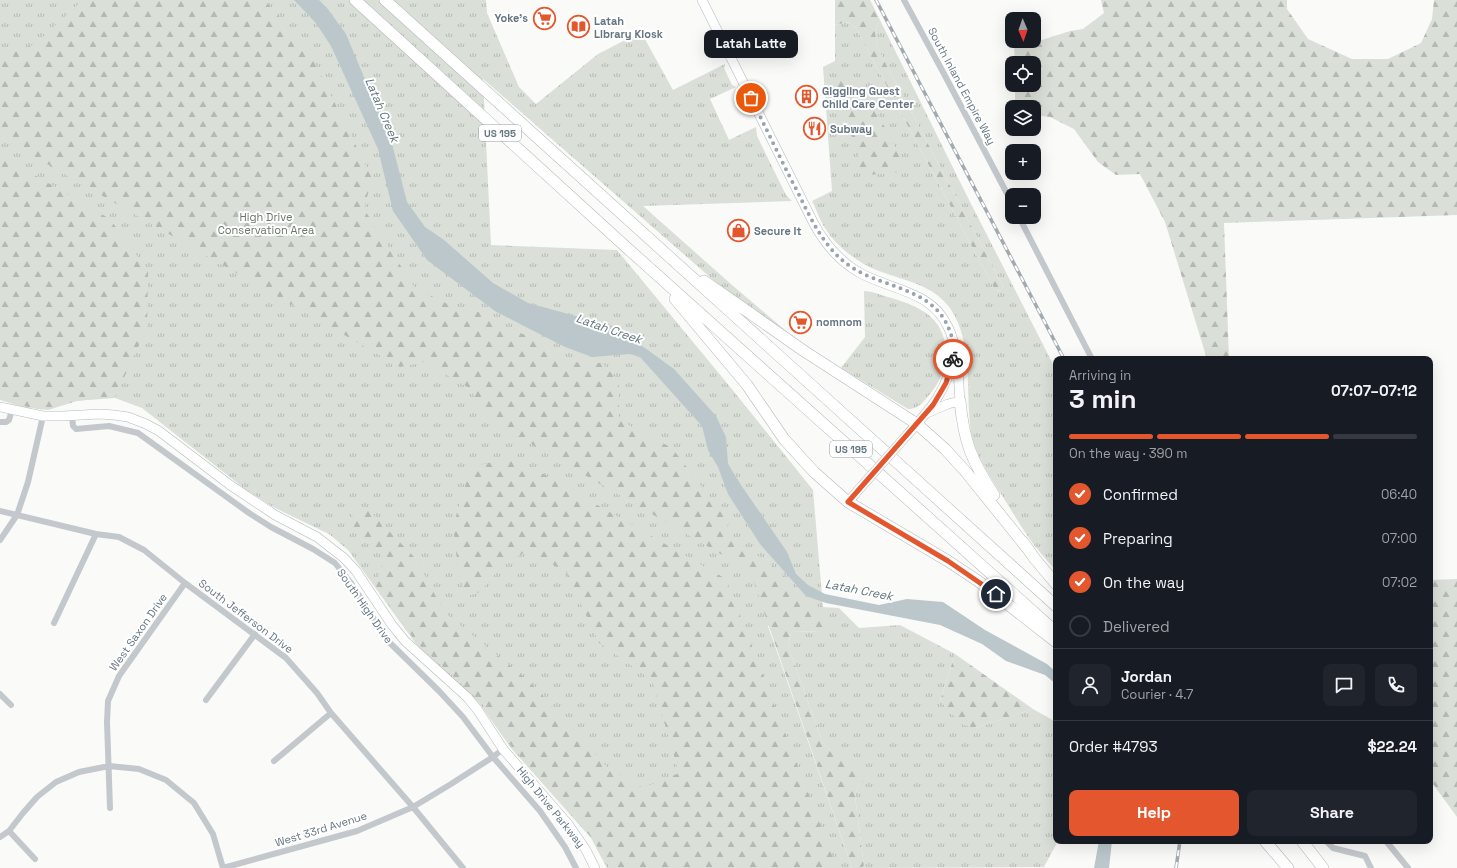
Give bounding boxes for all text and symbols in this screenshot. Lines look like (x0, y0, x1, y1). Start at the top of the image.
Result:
supermarket icon: Yoke's (531, 5, 557, 31)
place label: Yoke's (495, 11, 528, 25)
north arrow (1005, 12, 1041, 48)
map controls (1005, 12, 1041, 224)
library icon: Latah Library Kiosk (565, 14, 591, 40)
place label: Latah Library Kiosk (594, 14, 664, 41)
street label: South Inland Empire Way (925, 25, 999, 147)
callout: Latah Latte (704, 30, 798, 58)
text: Latah Latte (715, 35, 787, 52)
button: locate (1005, 56, 1041, 92)
water label: Latah Creek (361, 75, 403, 146)
pin (734, 81, 768, 115)
building icon: Giggling Guest Child Care Center (793, 84, 819, 110)
place label: Giggling Guest Child Care Center (822, 84, 914, 111)
icon: bag (740, 87, 762, 109)
button: layers (1005, 100, 1041, 136)
restaurant icon: Subway (801, 116, 827, 142)
place label: Subway (830, 122, 872, 136)
road number: US 195 (479, 125, 521, 141)
button: + (1005, 144, 1041, 180)
button: − (1005, 188, 1041, 224)
park label: High Drive Conservation Area (218, 210, 315, 237)
shop icon: Secure It (726, 218, 752, 244)
place label: Secure It (754, 224, 801, 238)
supermarket icon: nomnom (788, 309, 814, 335)
water label: Latah Creek (574, 310, 645, 348)
place label: nomnom (816, 315, 862, 329)
courier (933, 339, 973, 379)
icon: bike (942, 348, 964, 370)
text: Arriving in (1069, 367, 1131, 384)
text: 07:07–07:12 (1331, 381, 1417, 400)
text: 3 min (1069, 382, 1137, 416)
road number: US 195 (830, 441, 872, 457)
text: On the way · 390 m (1069, 445, 1187, 462)
icon: check (1069, 483, 1091, 505)
text: Confirmed (1103, 485, 1178, 504)
text: 06:40 (1381, 486, 1417, 503)
icon: check (1069, 527, 1091, 549)
text: Preparing (1103, 529, 1173, 548)
text: 07:00 (1382, 530, 1417, 547)
street label: South High Drive (334, 566, 396, 646)
icon: check (1069, 571, 1091, 593)
text: On the way (1103, 573, 1184, 592)
text: 07:02 (1382, 574, 1417, 591)
street label: South Jefferson Drive (196, 576, 296, 656)
water label: Latah Creek (824, 576, 896, 605)
pin (979, 577, 1013, 611)
icon: home (985, 583, 1007, 605)
street label: West Saxon Drive (106, 591, 170, 673)
text: Delivered (1103, 617, 1170, 636)
button: person (1069, 664, 1111, 706)
button: chat (1323, 664, 1365, 706)
button: phone (1375, 664, 1417, 706)
text: Jordan (1121, 667, 1172, 686)
text: Courier · 4.7 (1121, 686, 1193, 703)
text: Order #4793 (1069, 737, 1157, 756)
text: $22.24 (1367, 737, 1417, 756)
street label: High Drive Parkway (514, 764, 588, 850)
button: Help (1069, 790, 1239, 836)
button: Share (1247, 790, 1417, 836)
street label: West 33rd Avenue (273, 808, 369, 850)

